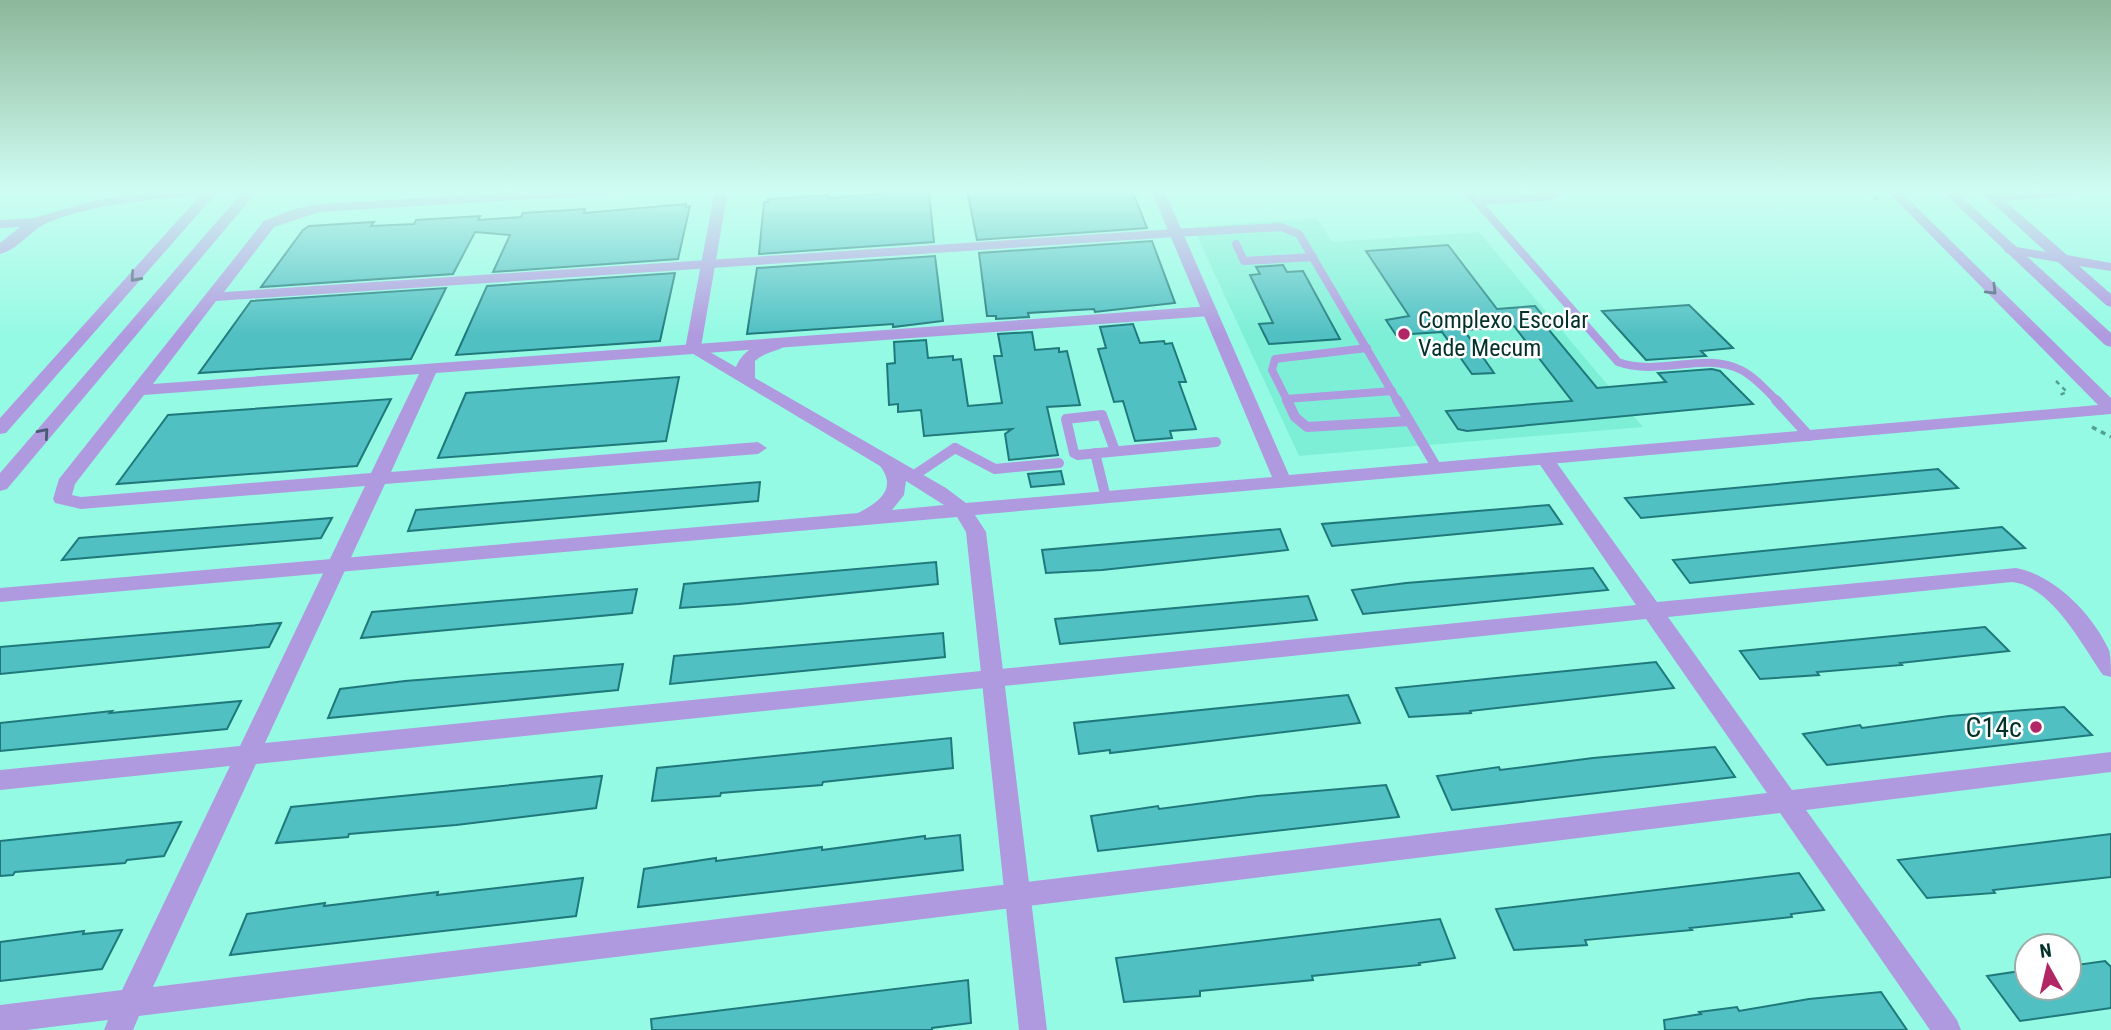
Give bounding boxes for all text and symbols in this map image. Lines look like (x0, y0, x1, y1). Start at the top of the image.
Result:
one-way arrow (130, 269, 143, 282)
one-way arrow (1984, 281, 1997, 294)
place label: Complexo Escolar Vade Mecum (1418, 306, 1589, 362)
marker: Complexo Escolar Vade Mecum (1396, 326, 1412, 342)
one-way arrow (36, 428, 48, 441)
place label: C14c (1966, 711, 2022, 744)
marker: C14c (2028, 719, 2044, 735)
north arrow (2013, 932, 2083, 1002)
text: N (2038, 938, 2053, 963)

